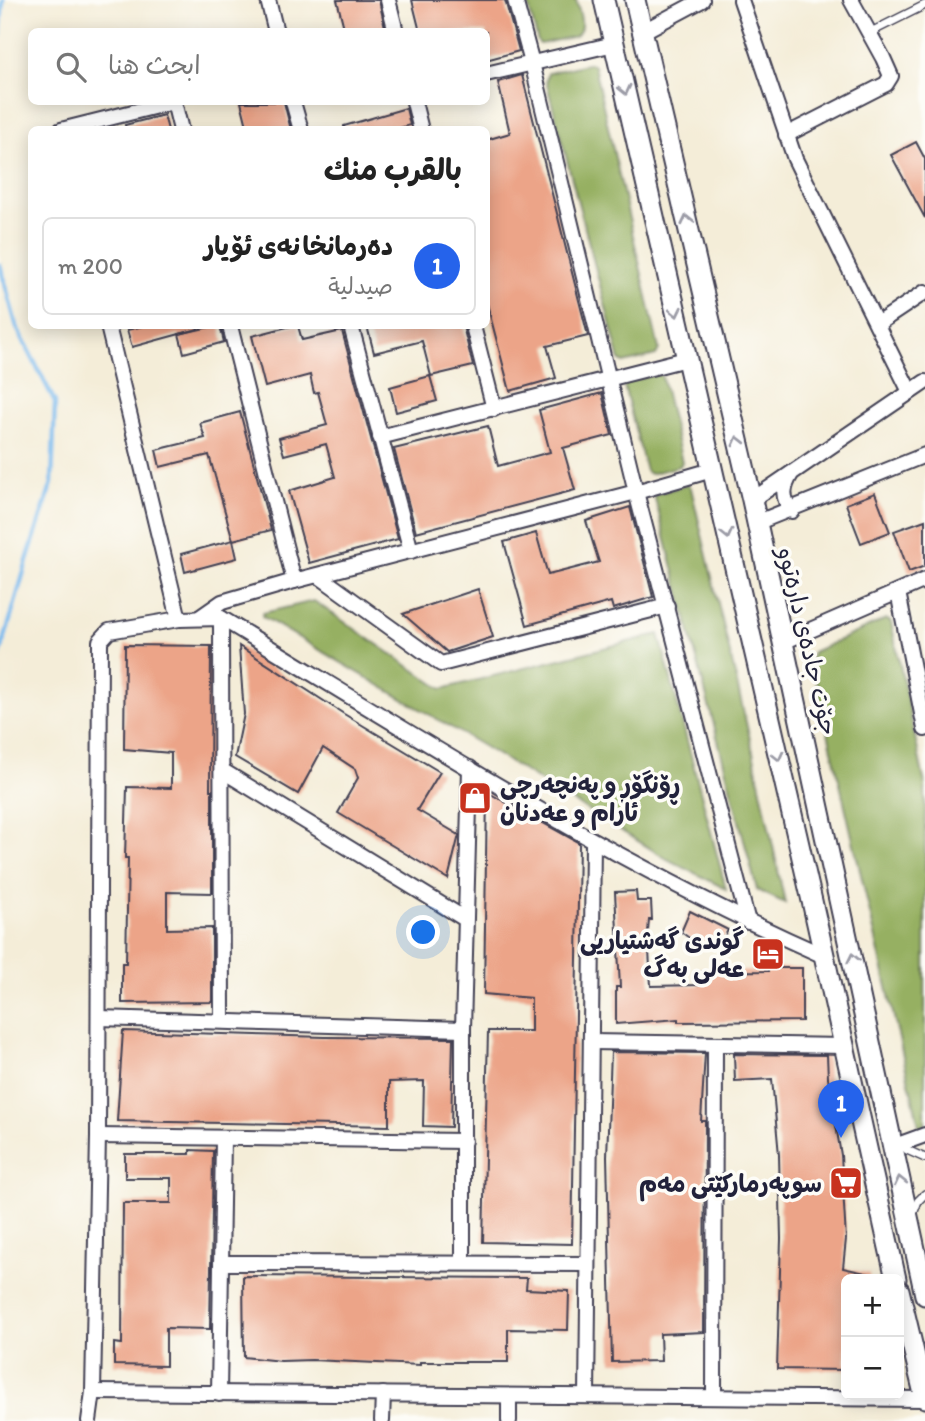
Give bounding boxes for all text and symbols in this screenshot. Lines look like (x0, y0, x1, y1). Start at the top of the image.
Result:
search box (28, 28, 490, 105)
icon: search (52, 48, 90, 86)
text: ابحث هنا (108, 49, 201, 81)
one-way arrow (617, 84, 631, 96)
text: بالقرب منك (324, 151, 462, 188)
one-way arrow (680, 214, 695, 226)
text: دەرمانخانەی ئۆیار (204, 230, 393, 262)
text: 200 m (58, 252, 123, 280)
text: 1 (432, 252, 442, 280)
text: صيدلية (328, 272, 393, 300)
one-way arrow (668, 306, 682, 318)
one-way arrow (732, 435, 746, 447)
one-way arrow (719, 528, 733, 540)
street label: جۆت جادەی دارەتوو (771, 543, 844, 738)
one-way arrow (769, 750, 784, 762)
place label: ڕۆنگۆڕ و پەنچەرچی ئارام و عەدنان (500, 770, 680, 831)
shop icon: ڕۆنگۆڕ و پەنچەرچی ئارام و عەدنان (456, 779, 494, 817)
your location (406, 915, 440, 949)
place label: گوندی گەشتیاریی عەلی بەگ (580, 926, 744, 984)
hotel icon: گوندی گەشتیاریی عەلی بەگ (749, 935, 787, 973)
one-way arrow (846, 952, 861, 964)
pin: 1 (818, 1080, 864, 1138)
supermarket icon: سوپەرمارکێتی مەم (827, 1164, 865, 1202)
place label: سوپەرمارکێتی مەم (639, 1169, 822, 1202)
one-way arrow (893, 1175, 908, 1187)
map controls (841, 1274, 904, 1400)
button: + (841, 1274, 904, 1337)
button: − (841, 1337, 904, 1400)

